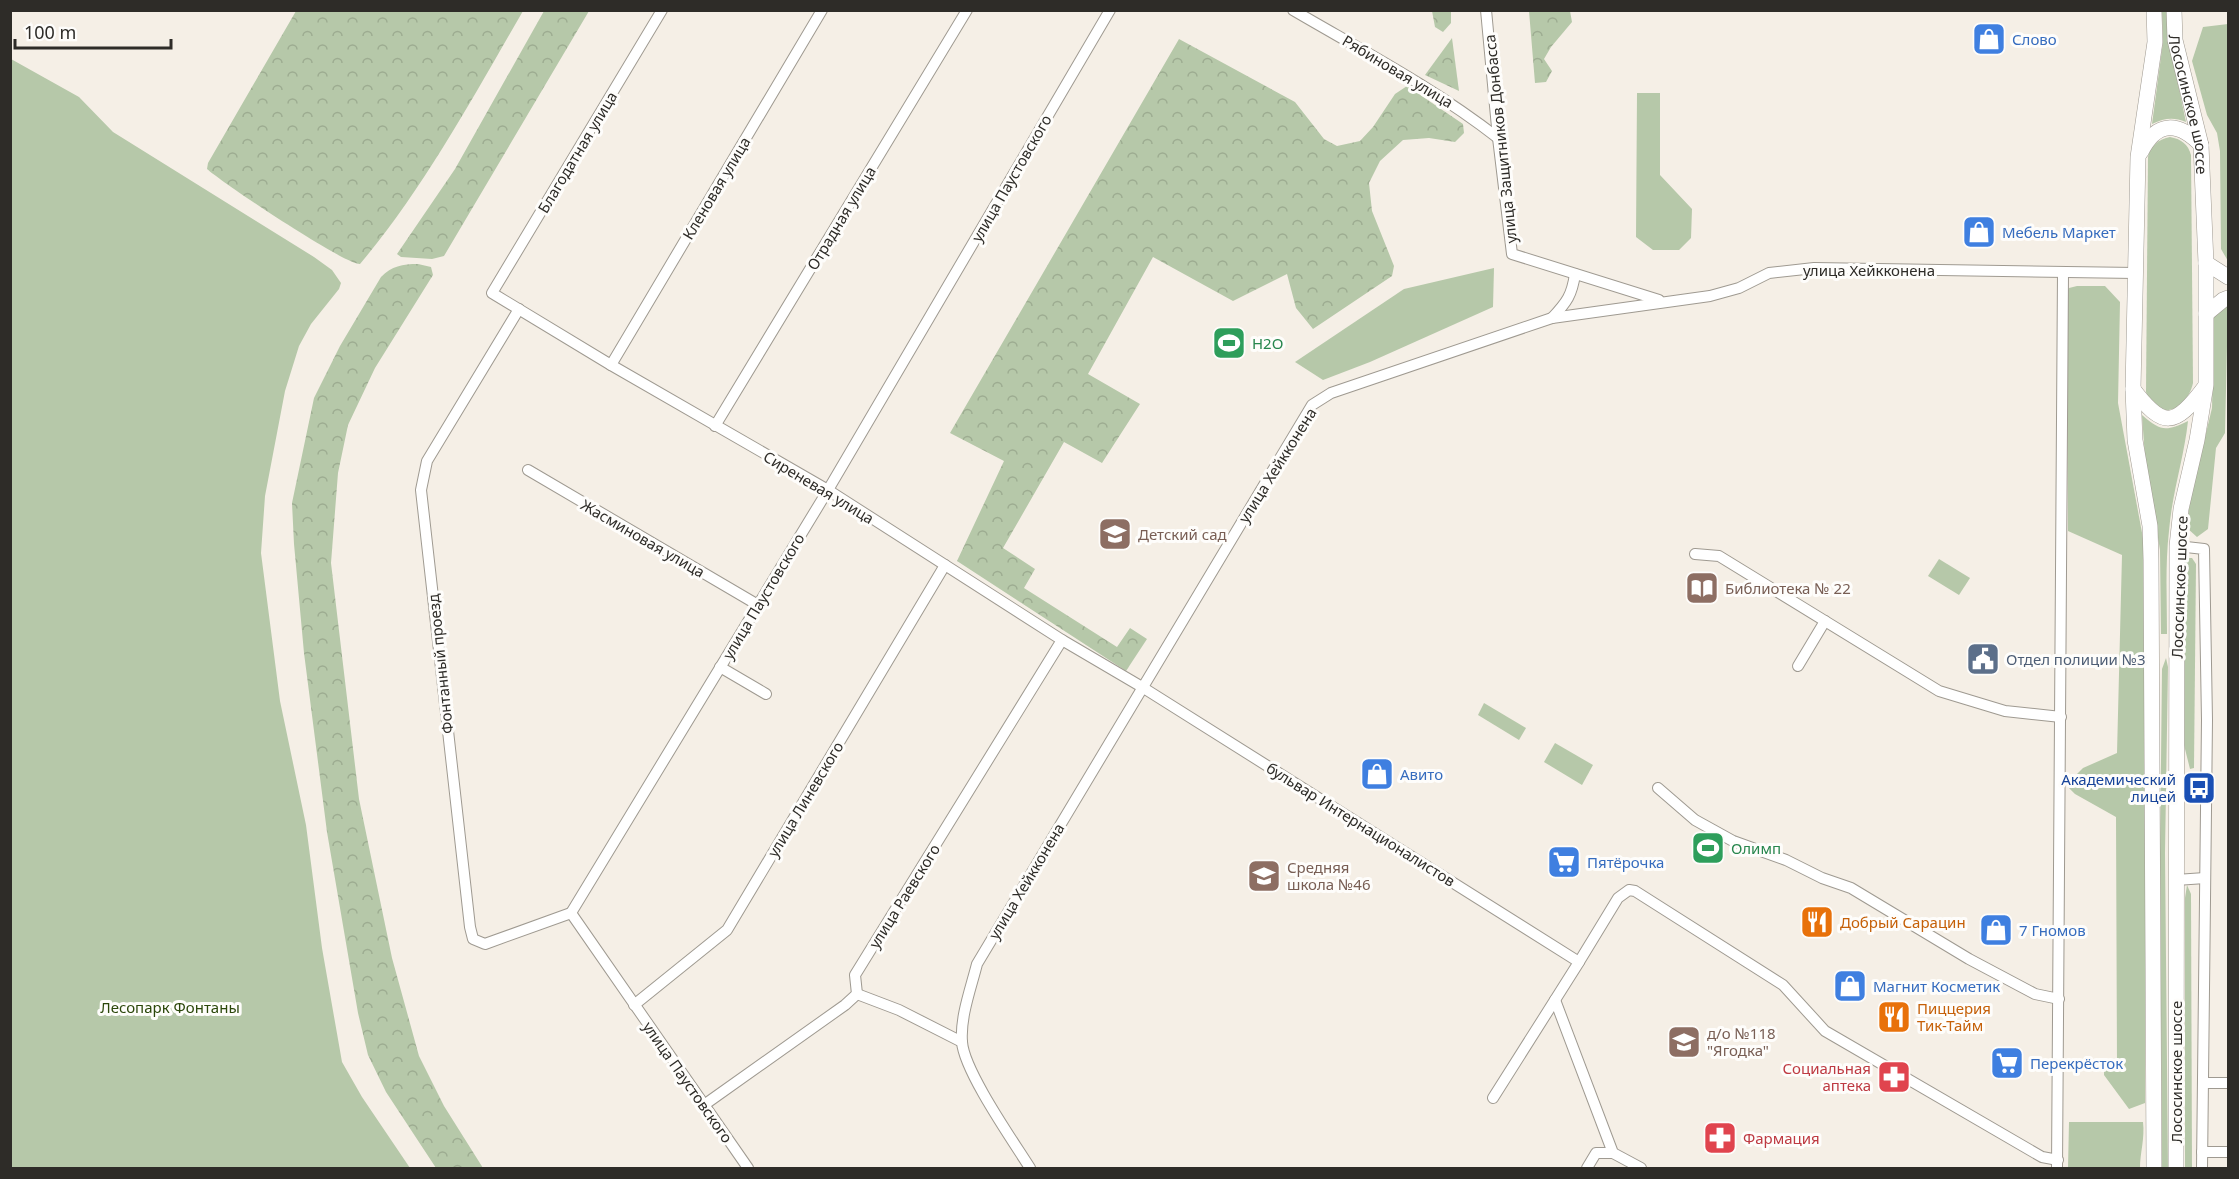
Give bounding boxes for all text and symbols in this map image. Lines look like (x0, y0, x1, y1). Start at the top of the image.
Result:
scale bar (15, 12, 171, 50)
text: 100 m (24, 20, 76, 44)
shop icon: Слово (1971, 21, 2007, 57)
place label: Слово (2012, 29, 2057, 49)
street label: Рябиновая улица (1339, 30, 1457, 112)
street label: улица Защитников Донбасса (1479, 34, 1521, 244)
street label: Лососинское шоссе (2165, 34, 2212, 175)
street label: Благодатная улица (533, 88, 621, 216)
street label: улица Паустовского (966, 111, 1056, 245)
street label: Кленовая улица (677, 133, 755, 243)
street label: Отрадная улица (802, 162, 880, 274)
shop icon: Мебель Маркет (1961, 214, 1997, 250)
place label: Мебель Маркет (2002, 222, 2116, 242)
street label: улица Хейкконена (1803, 260, 1935, 280)
sports icon: H2O (1211, 325, 1247, 361)
place label: H2O (1252, 333, 1283, 353)
street label: улица Хейкконена (1234, 404, 1320, 526)
street label: Сиреневая улица (760, 446, 878, 528)
street label: Жасминовая улица (577, 494, 709, 582)
street label: Лососинское шоссе (2167, 515, 2191, 659)
school or university icon: Детский сад (1097, 516, 1133, 552)
place label: Детский сад (1138, 524, 1227, 544)
street label: улица Паустовского (717, 529, 809, 663)
library icon: Библиотека № 22 (1684, 570, 1720, 606)
place label: Библиотека № 22 (1725, 578, 1851, 598)
street label: Фонтанный проезд (423, 593, 457, 735)
public building icon: Отдел полиции №3 (1965, 641, 2001, 677)
place label: Отдел полиции №3 (2006, 649, 2146, 669)
street label: улица Линевского (763, 737, 847, 860)
shop icon: Авито (1359, 756, 1395, 792)
street label: бульвар Интернационалистов (1263, 757, 1459, 891)
place label: Авито (1400, 764, 1443, 784)
place label: Академический лицей (2061, 769, 2176, 806)
bus stop icon: Академический лицей (2181, 770, 2217, 806)
street label: улица Хейкконена (983, 819, 1069, 943)
sports icon: Олимп (1690, 830, 1726, 866)
place label: Олимп (1731, 838, 1781, 858)
street label: улица Раевского (864, 840, 944, 952)
supermarket icon: Пятёрочка (1546, 844, 1582, 880)
place label: Пятёрочка (1587, 852, 1664, 872)
place label: Средняя школа №46 (1287, 857, 1371, 894)
school or university icon: Средняя школа №46 (1246, 858, 1282, 894)
restaurant icon: Добрый Сарацин (1799, 904, 1835, 940)
place label: Добрый Сарацин (1840, 912, 1966, 932)
shop icon: 7 Гномов (1978, 912, 2014, 948)
place label: 7 Гномов (2019, 920, 2086, 940)
shop icon: Магнит Косметик (1832, 968, 1868, 1004)
place label: Магнит Косметик (1873, 976, 2000, 996)
park label: Лесопарк Фонтаны (100, 997, 240, 1017)
place label: Пиццерия Тик-Тайм (1917, 998, 1991, 1035)
restaurant icon: Пиццерия Тик-Тайм (1876, 999, 1912, 1035)
street label: Лососинское шоссе (2166, 1001, 2186, 1143)
street label: улица Паустовского (639, 1017, 737, 1147)
place label: д/о №118 "Ягодка" (1707, 1023, 1776, 1060)
school or university icon: д/о №118 "Ягодка" (1666, 1024, 1702, 1060)
supermarket icon: Перекрёсток (1989, 1045, 2025, 1081)
place label: Перекрёсток (2030, 1053, 2123, 1073)
place label: Социальная аптека (1782, 1058, 1871, 1095)
pharmacy icon: Социальная аптека (1876, 1059, 1912, 1095)
pharmacy icon: Фармация (1702, 1120, 1738, 1156)
place label: Фармация (1743, 1128, 1820, 1148)

